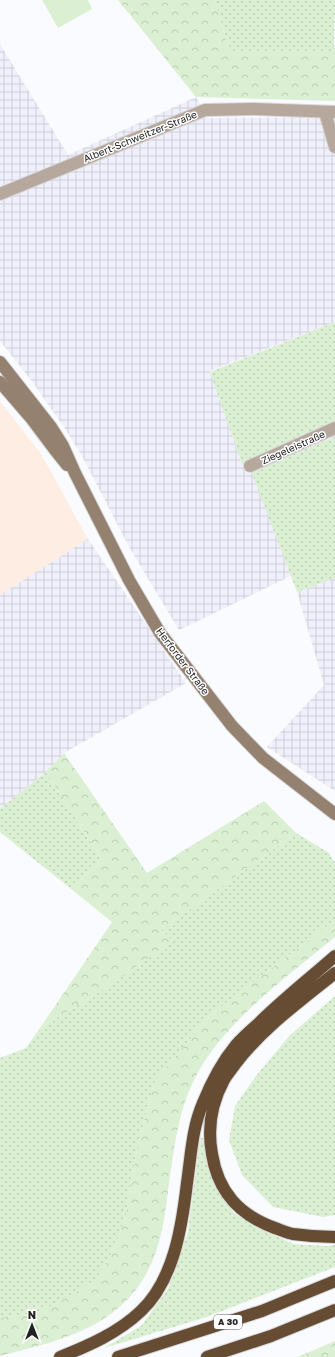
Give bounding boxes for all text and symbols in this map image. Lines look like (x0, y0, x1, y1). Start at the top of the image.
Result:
street label: Albert-Schweitzer-Straße (82, 108, 199, 164)
street label: Ziegeleistraße (259, 428, 327, 466)
street label: Herforder Straße (154, 625, 212, 697)
north arrow (12, 1305, 52, 1345)
text: N (28, 1308, 36, 1321)
road number: A 30 (214, 1315, 242, 1329)

